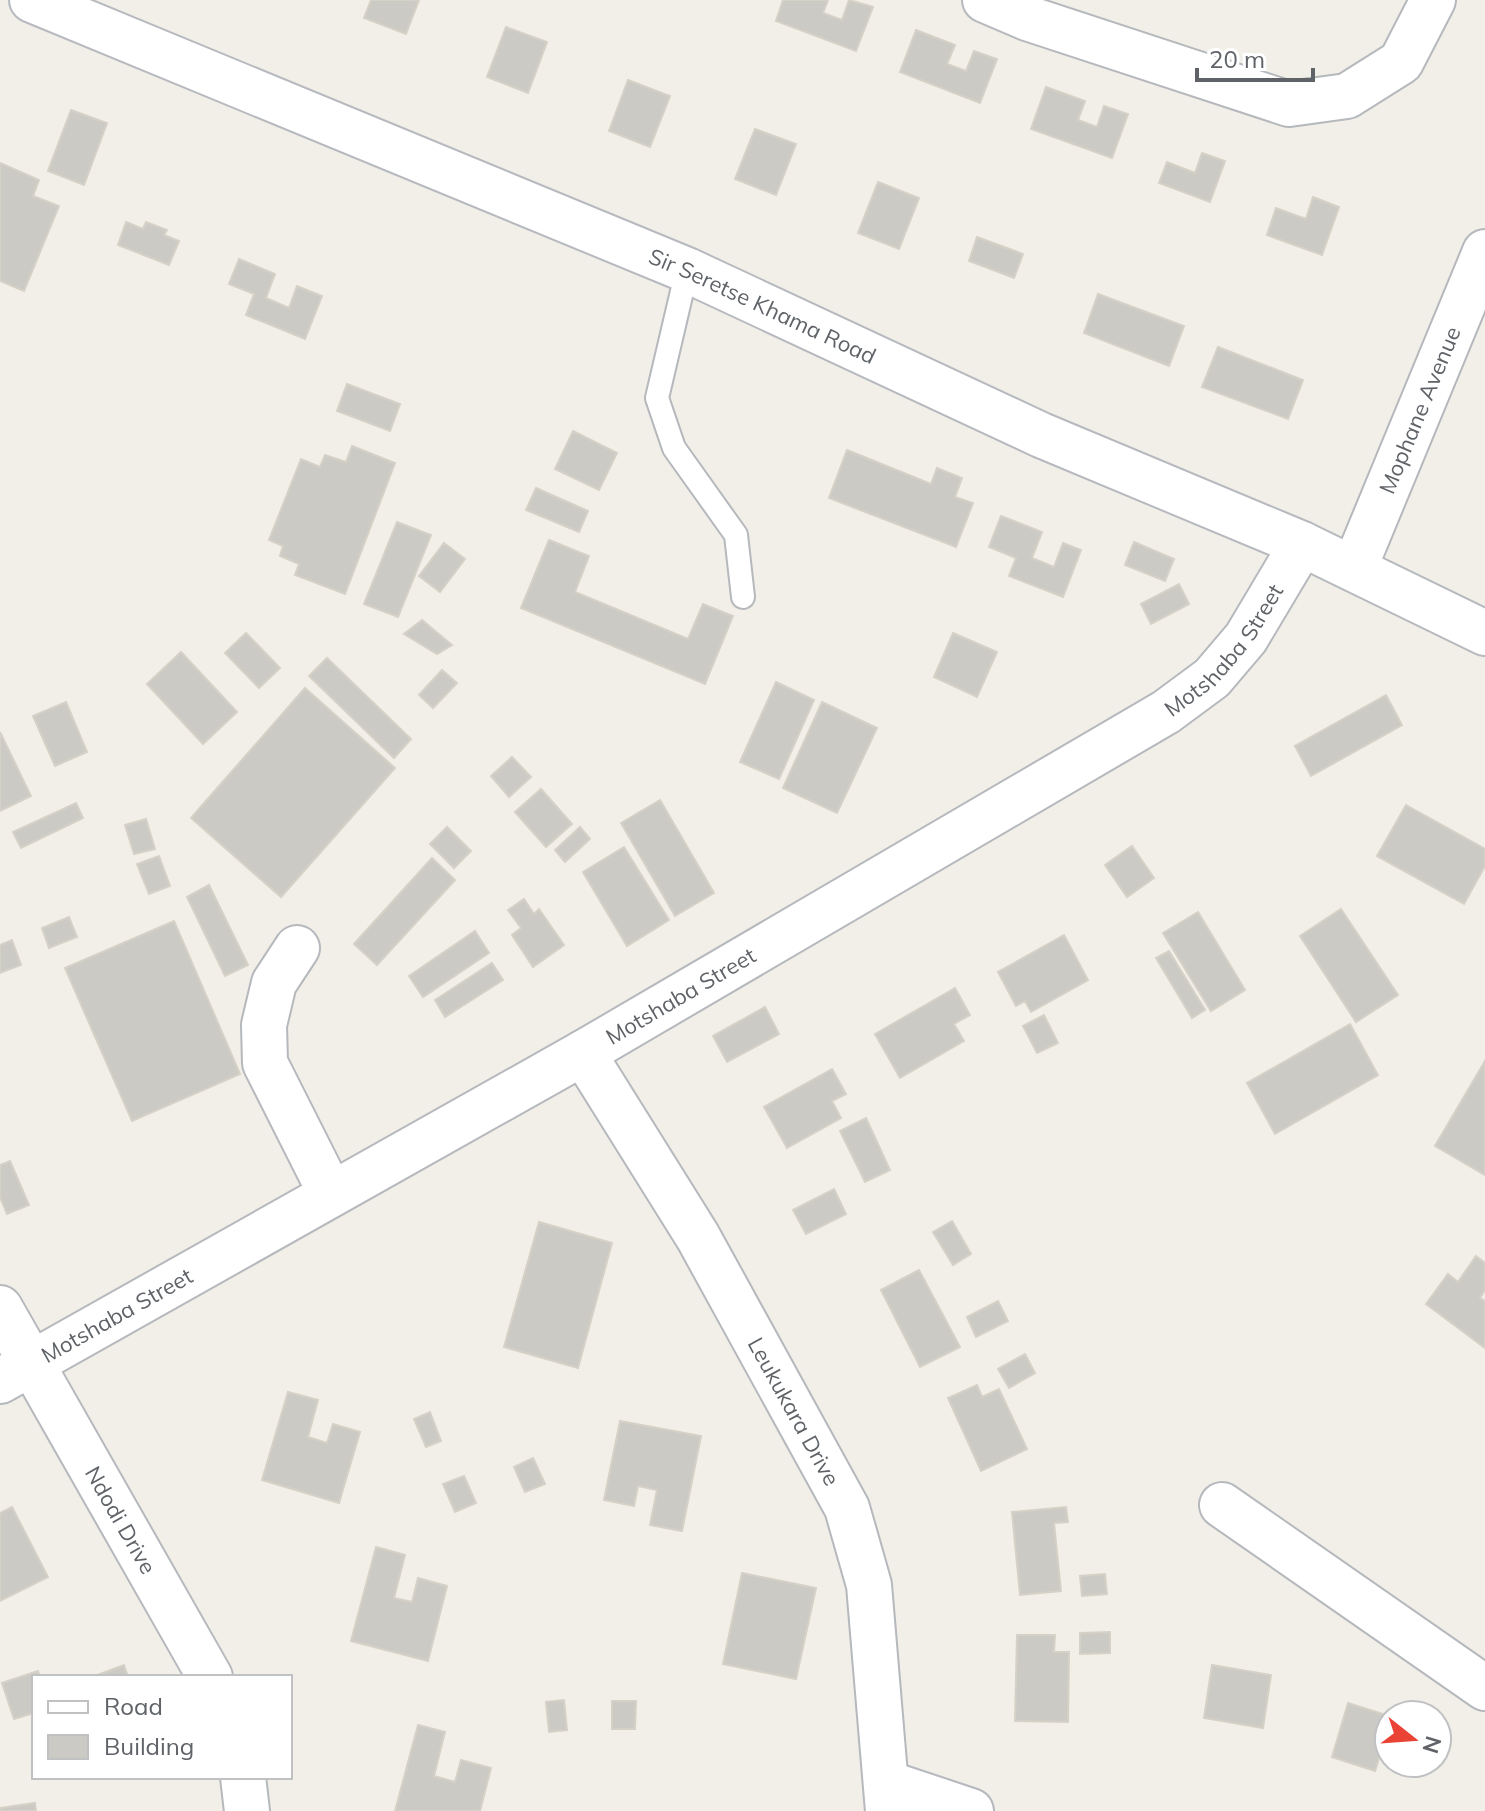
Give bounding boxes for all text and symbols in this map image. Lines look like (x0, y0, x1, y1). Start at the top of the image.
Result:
scale bar (1197, 32, 1313, 82)
text: 20 m (1209, 44, 1265, 74)
street label: Sir Seretse Khama Road (645, 242, 881, 370)
street label: Mophane Avenue (1373, 322, 1467, 498)
street label: Motshaba Street (1159, 579, 1289, 723)
street label: Motshaba Street (601, 941, 761, 1051)
street label: Motshaba Street (36, 1261, 198, 1369)
street label: Leukukara Drive (742, 1332, 846, 1490)
street label: Ndodi Drive (79, 1461, 162, 1579)
legend (32, 1675, 292, 1779)
text: Road (104, 1691, 163, 1721)
north arrow (1373, 1699, 1453, 1779)
text: Building (104, 1731, 194, 1761)
text: N (1416, 1733, 1448, 1757)

